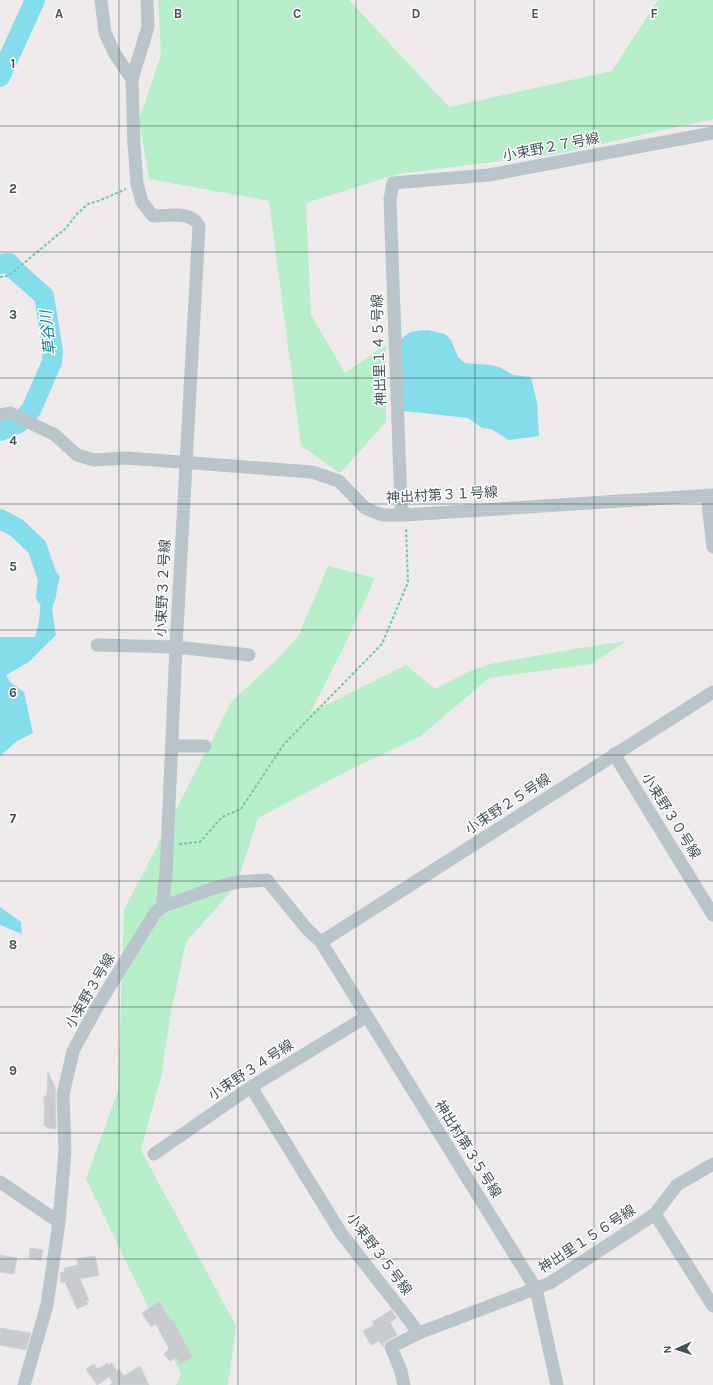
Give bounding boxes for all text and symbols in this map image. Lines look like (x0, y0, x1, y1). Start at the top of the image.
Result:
text: A (55, 6, 63, 21)
text: B (174, 6, 182, 21)
text: C (293, 6, 301, 21)
text: D (412, 6, 421, 21)
text: E (531, 6, 539, 21)
text: F (650, 6, 658, 21)
text: 1 (11, 56, 15, 71)
street label: 小束野２７号線 (501, 129, 601, 165)
text: 2 (9, 181, 17, 196)
street label: 神出里１４５号線 (369, 294, 389, 406)
text: 3 (9, 307, 17, 322)
water label: 草谷川 (36, 308, 59, 356)
text: 4 (9, 433, 17, 448)
street label: 神出村第３１号線 (386, 484, 498, 506)
street label: 小束野３２号線 (152, 539, 174, 637)
text: 5 (9, 559, 17, 574)
text: 6 (9, 685, 17, 700)
street label: 小束野２５号線 (462, 770, 554, 838)
street label: 小束野３０号線 (638, 770, 704, 862)
text: 7 (10, 811, 17, 826)
text: 8 (9, 937, 17, 952)
street label: 小束野３号線 (62, 950, 118, 1032)
street label: 小束野３４号線 (205, 1036, 297, 1104)
text: 9 (9, 1063, 17, 1078)
street label: 神出村第３５号線 (431, 1097, 505, 1201)
street label: 神出里１５６号線 (535, 1201, 639, 1277)
street label: 小束野３５号線 (343, 1210, 415, 1298)
north arrow (657, 1329, 697, 1369)
text: N (661, 1345, 674, 1354)

